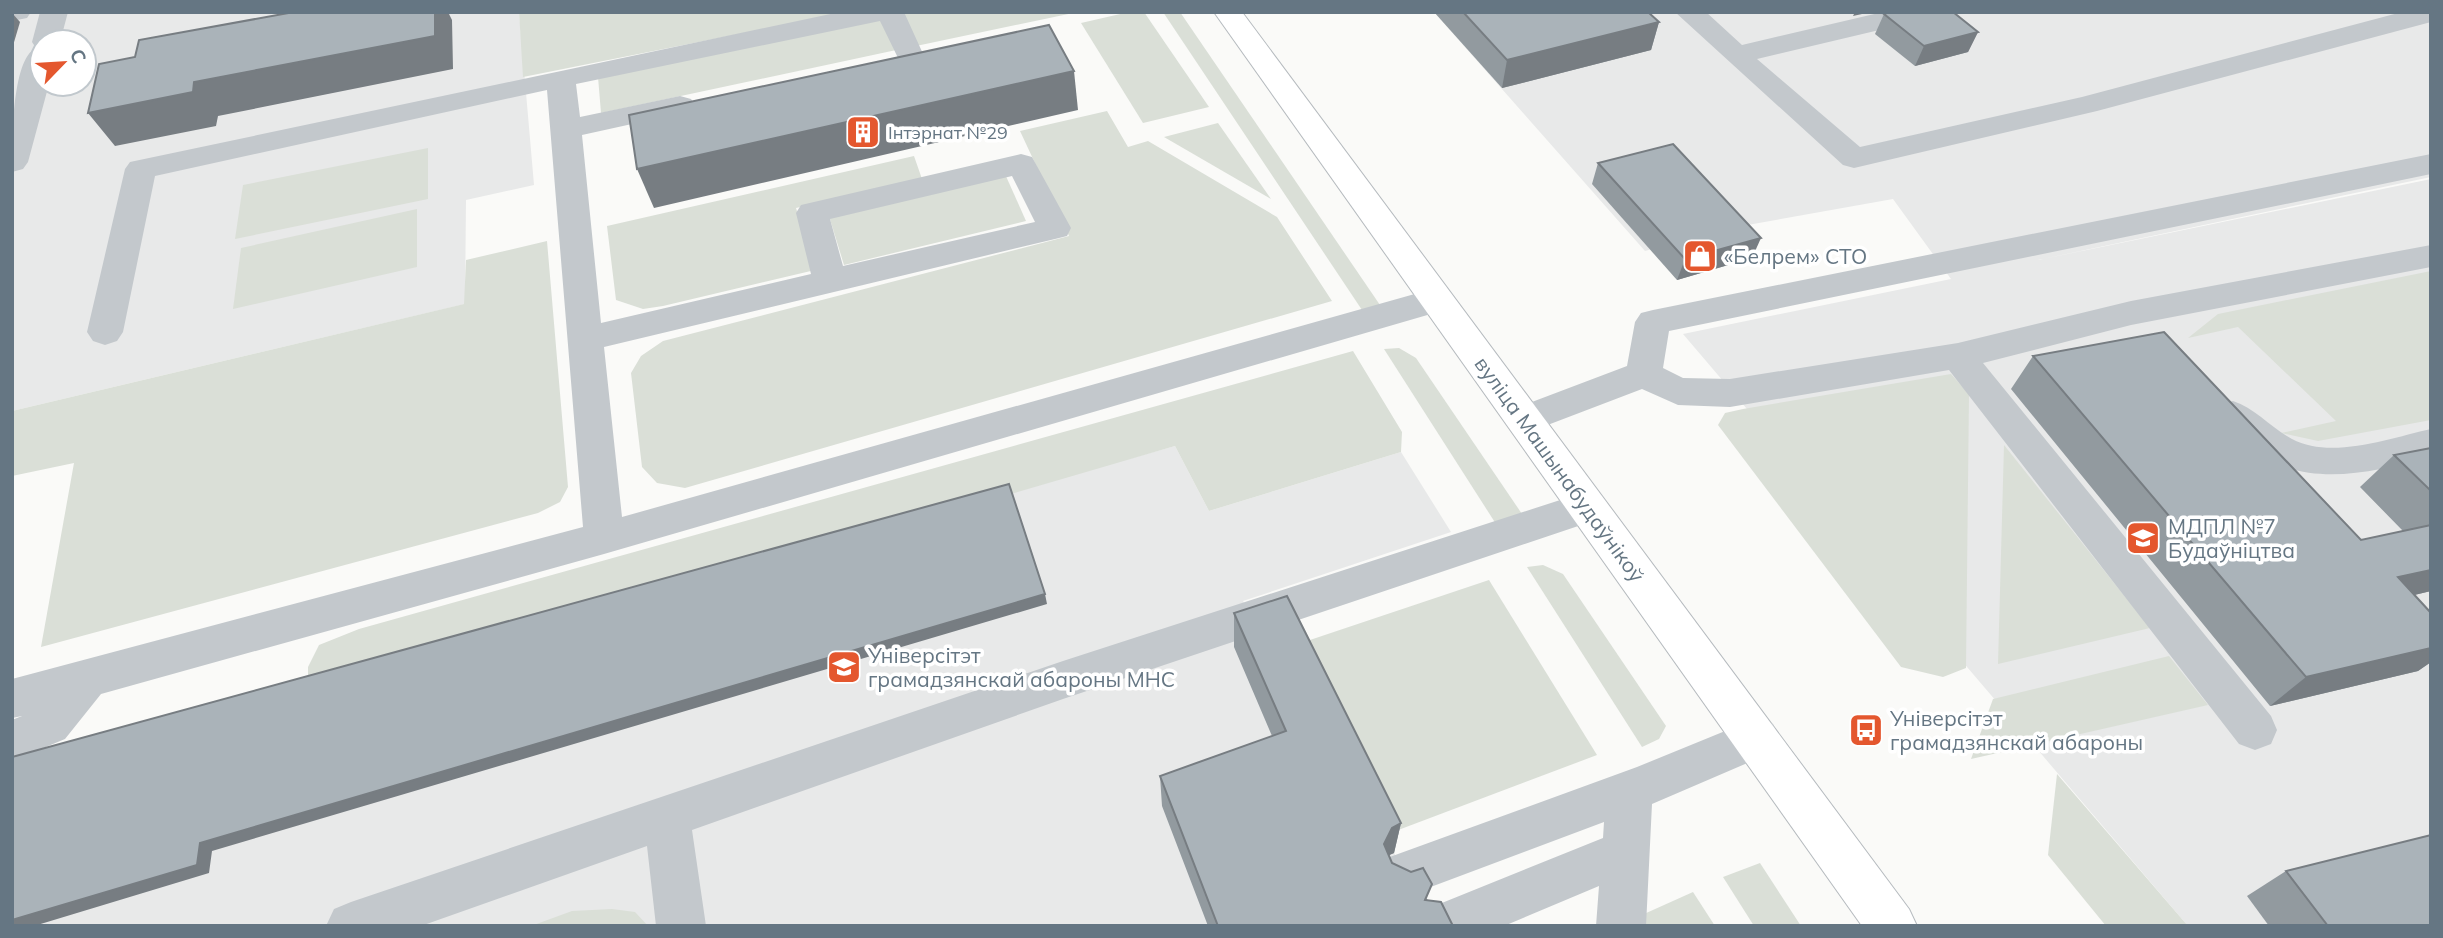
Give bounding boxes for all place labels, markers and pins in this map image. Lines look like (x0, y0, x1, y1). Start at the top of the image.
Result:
building icon: Інтэрнат №29 (844, 113, 882, 151)
place label: Інтэрнат №29 (888, 121, 1008, 144)
shop icon: «Белрем» СТО (1681, 237, 1719, 275)
place label: «Белрем» СТО (1724, 243, 1867, 269)
place label: МДПЛ №7 Будаўніцтва (2168, 513, 2295, 563)
school or university icon: МДПЛ №7 Будаўніцтва (2124, 519, 2162, 557)
place label: Універсітэт грамадзянскай абароны МНС (867, 642, 1175, 692)
school or university icon: Універсітэт грамадзянскай абароны МНС (825, 648, 863, 686)
place label: Універсітэт грамадзянскай абароны (1889, 705, 2143, 755)
bus stop icon: Універсітэт грамадзянскай абароны (1847, 711, 1885, 749)

